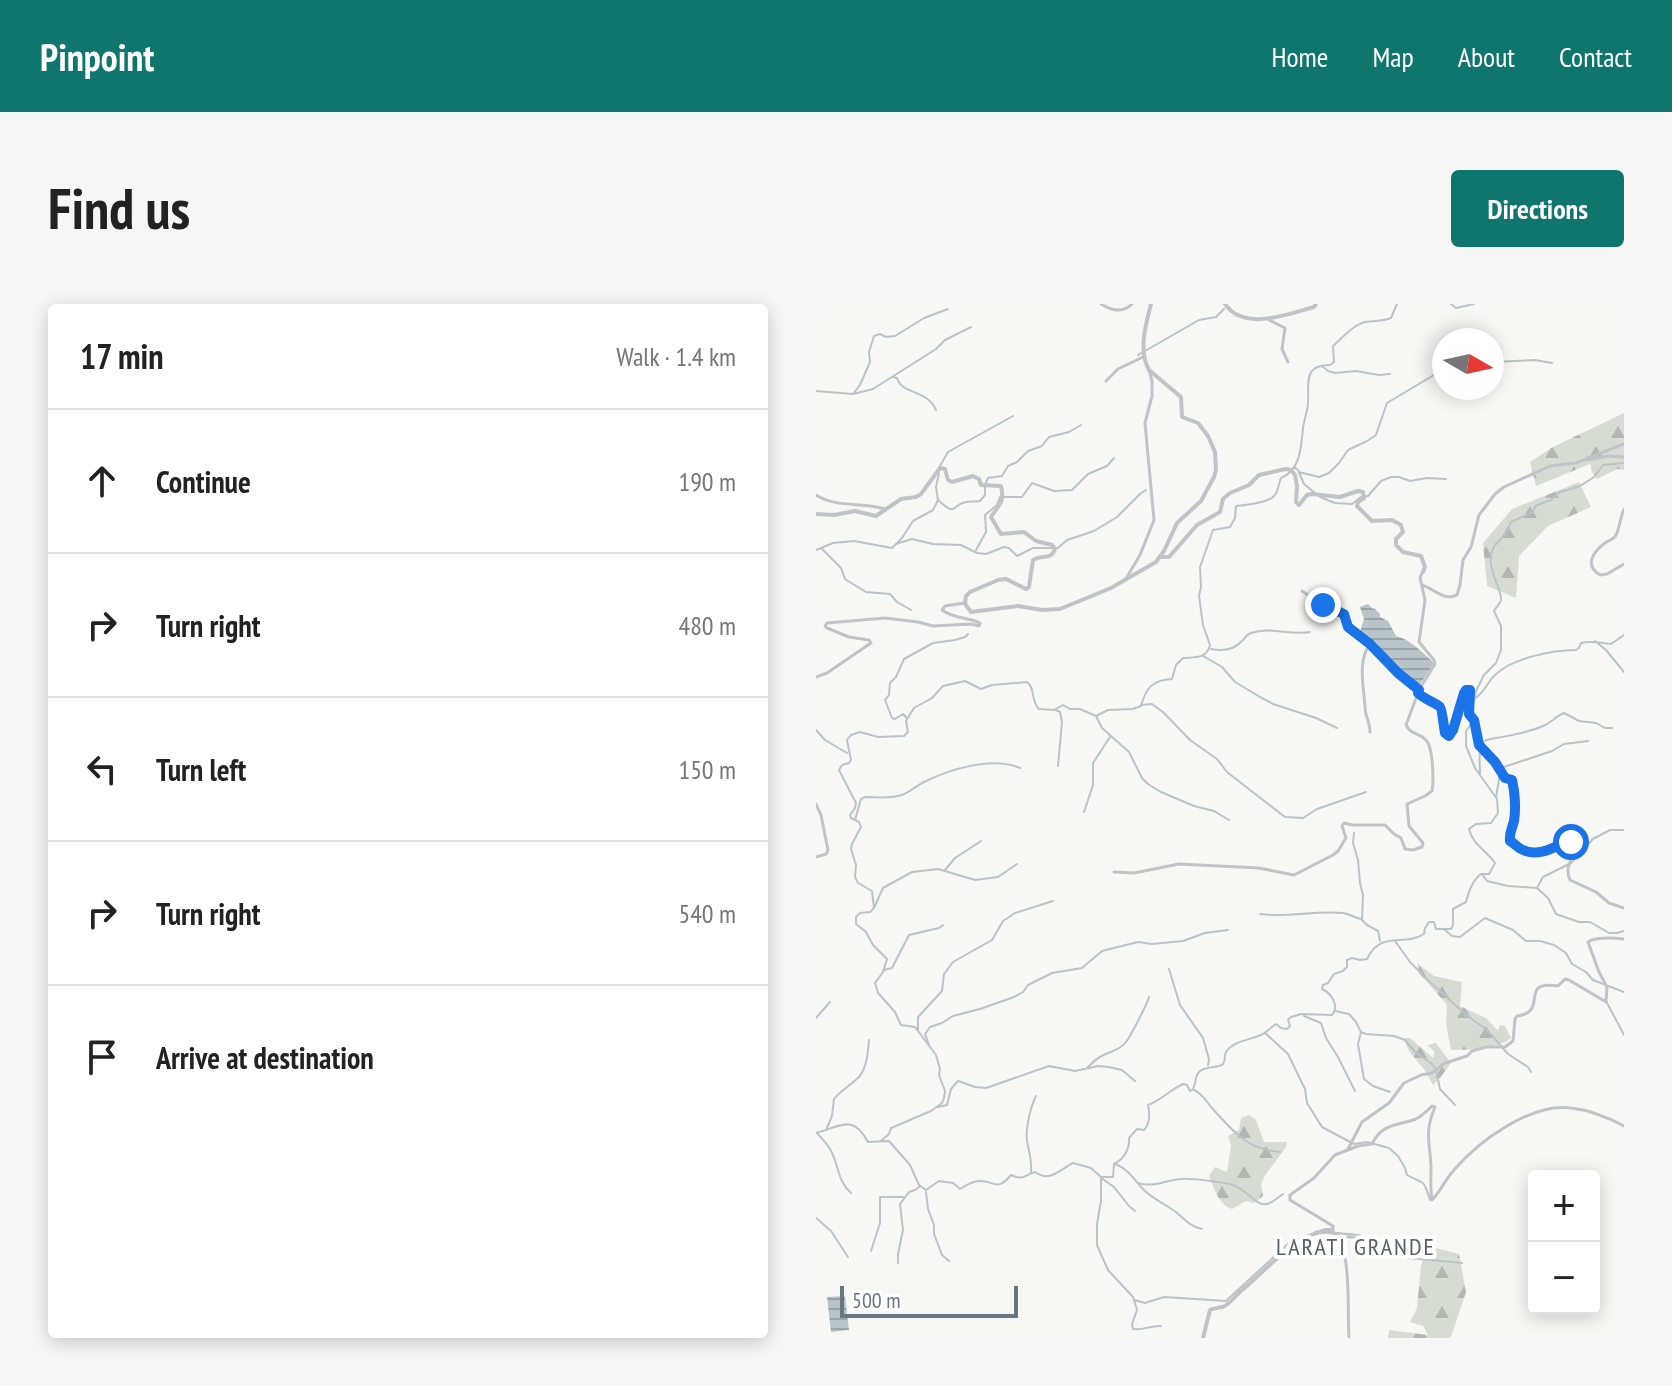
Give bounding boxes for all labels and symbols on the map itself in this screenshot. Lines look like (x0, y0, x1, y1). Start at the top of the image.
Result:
north arrow (1432, 328, 1504, 400)
route end (1305, 587, 1341, 623)
route start (1553, 824, 1589, 860)
district label: LARATI GRANDE (1276, 1231, 1436, 1262)
scale bar (840, 1282, 1018, 1318)

